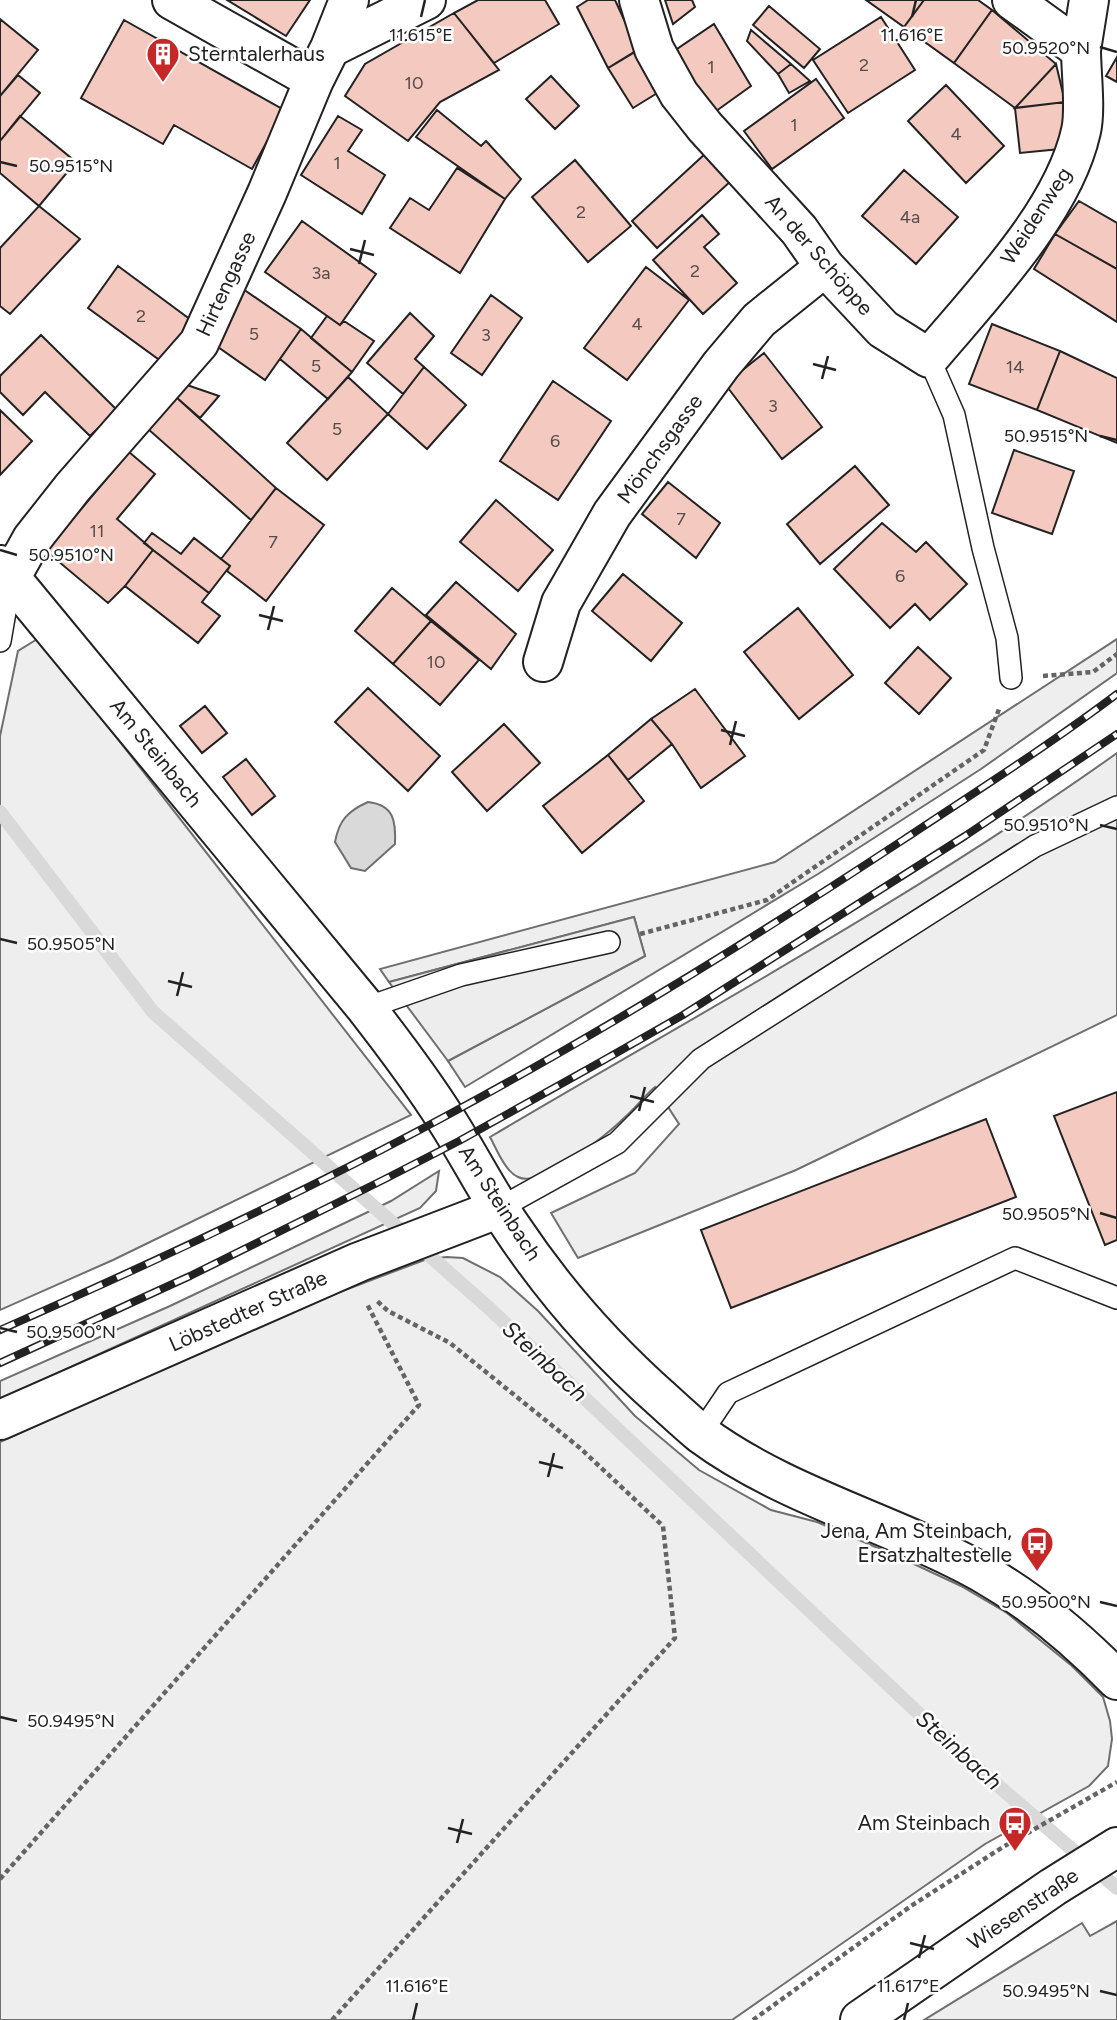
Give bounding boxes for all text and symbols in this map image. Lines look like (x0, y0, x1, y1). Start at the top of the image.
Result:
text: 11.615°E (389, 24, 453, 46)
text: 11.616°E (880, 24, 944, 46)
building icon: Sterntalerhaus (144, 35, 182, 84)
text: 50.9520°N (1002, 37, 1090, 59)
place label: Sterntalerhaus (188, 41, 325, 66)
house number: 2 (859, 54, 869, 76)
house number: 1 (707, 56, 715, 78)
house number: 10 (405, 72, 423, 94)
house number: 1 (790, 114, 798, 136)
house number: 4 (950, 123, 962, 145)
house number: 1 (333, 152, 341, 174)
text: 50.9515°N (29, 155, 113, 177)
street label: Weidenweg (995, 162, 1076, 269)
street label: An der Schöppe (760, 189, 879, 320)
house number: 2 (576, 201, 586, 223)
house number: 4a (900, 206, 920, 228)
street label: Hirtengasse (190, 227, 261, 340)
house number: 2 (690, 260, 700, 282)
house number: 3a (312, 262, 330, 284)
house number: 2 (136, 305, 146, 327)
house number: 4 (631, 313, 643, 335)
house number: 5 (249, 323, 259, 345)
house number: 3 (481, 324, 491, 346)
house number: 5 (311, 355, 321, 377)
house number: 14 (1006, 356, 1024, 378)
street label: Mönchsgasse (612, 389, 708, 508)
house number: 3 (768, 395, 778, 417)
house number: 5 (332, 418, 342, 440)
text: 50.9515°N (1004, 425, 1088, 447)
house number: 6 (550, 430, 560, 452)
house number: 7 (676, 508, 686, 530)
house number: 11 (90, 520, 104, 542)
house number: 7 (268, 531, 278, 553)
text: 50.9510°N (28, 544, 114, 566)
house number: 6 (895, 565, 905, 587)
house number: 10 (427, 651, 445, 673)
street label: Am Steinbach (105, 693, 208, 812)
text: 50.9510°N (1003, 814, 1089, 836)
text: 50.9505°N (27, 933, 115, 955)
street label: Am Steinbach (454, 1140, 547, 1265)
text: 50.9505°N (1002, 1203, 1090, 1225)
street label: Löbstedter Straße (165, 1264, 331, 1357)
water label: Steinbach (497, 1315, 593, 1408)
text: 50.9500°N (26, 1321, 116, 1343)
place label: Jena, Am Steinbach, Ersatzhaltestelle (820, 1518, 1012, 1567)
bus stop icon: Jena, Am Steinbach, Ersatzhaltestelle (1018, 1524, 1056, 1573)
text: 50.9500°N (1001, 1591, 1091, 1613)
water label: Steinbach (910, 1704, 1008, 1796)
text: 50.9495°N (27, 1710, 115, 1732)
bus stop icon: Am Steinbach (996, 1804, 1034, 1853)
place label: Am Steinbach (858, 1810, 990, 1835)
street label: Wiesenstraße (963, 1862, 1083, 1955)
text: 11.616°E (385, 1975, 449, 1997)
text: 11.617°E (876, 1975, 940, 1997)
text: 50.9495°N (1002, 1980, 1090, 2002)

